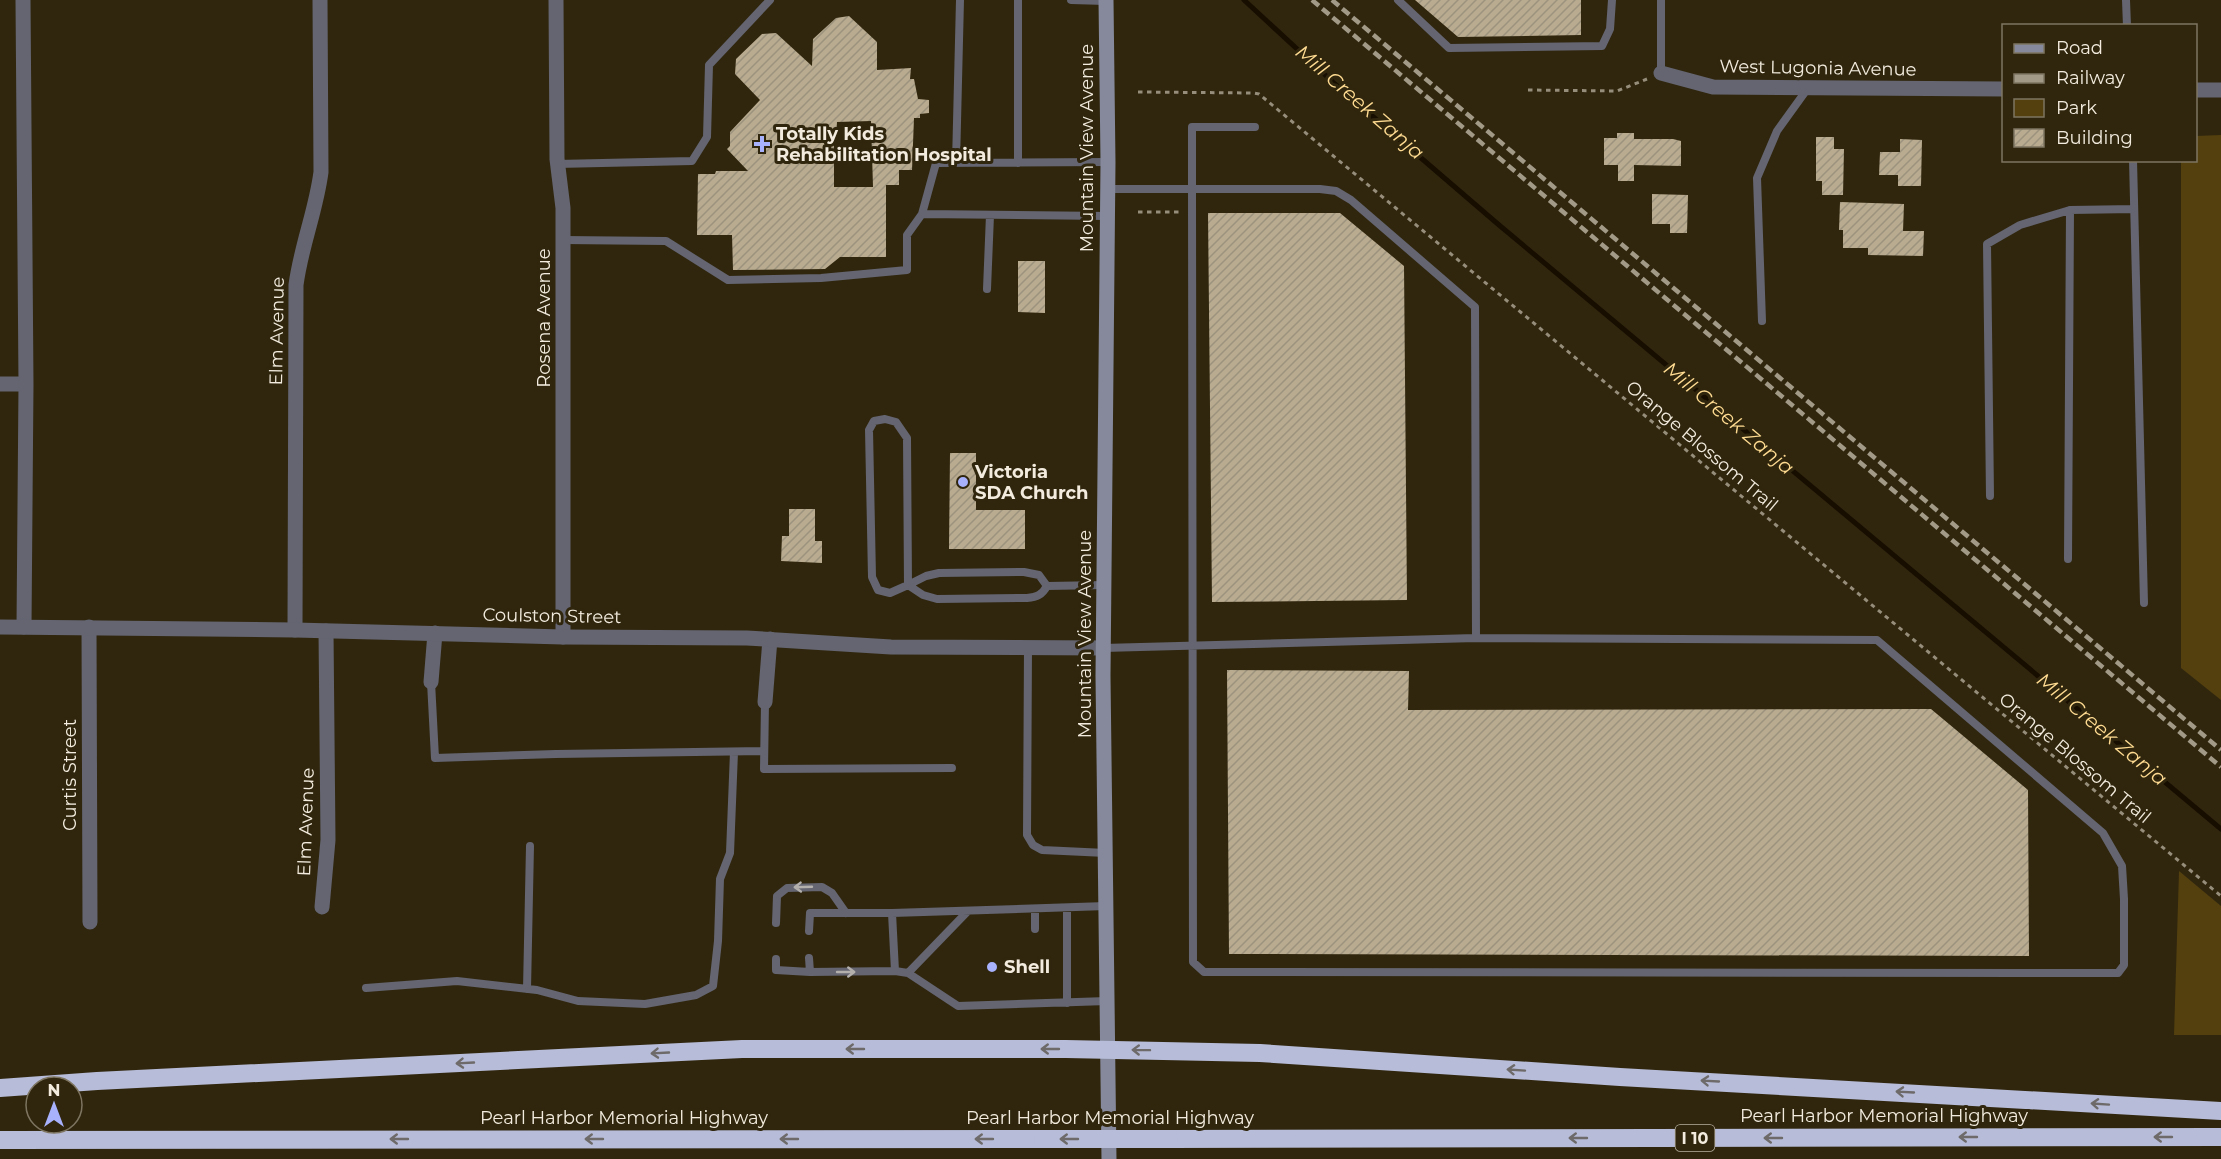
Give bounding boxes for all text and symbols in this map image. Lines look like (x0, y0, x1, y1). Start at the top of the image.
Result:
legend (2002, 24, 2197, 162)
text: Road (2056, 37, 2103, 59)
water label: Mill Creek Zanja (1291, 40, 1429, 164)
street label: Mountain View Avenue (1076, 44, 1098, 252)
street label: West Lugonia Avenue (1719, 55, 1917, 81)
text: Railway (2056, 67, 2125, 89)
text: Park (2056, 97, 2097, 119)
place label: Totally Kids Rehabilitation Hospital (776, 123, 992, 166)
text: Building (2056, 127, 2133, 149)
marker: Totally Kids Rehabilitation Hospital (753, 135, 771, 153)
street label: Rosena Avenue (533, 248, 555, 388)
street label: Elm Avenue (265, 276, 289, 386)
water label: Mill Creek Zanja (1659, 357, 1799, 479)
street label: Orange Blossom Trail (1622, 376, 1782, 516)
place label: Victoria SDA Church (974, 461, 1089, 504)
marker: Victoria SDA Church (956, 475, 970, 489)
street label: Mountain View Avenue (1074, 530, 1096, 738)
street label: Coulston Street (482, 604, 622, 628)
water label: Mill Creek Zanja (2032, 668, 2172, 790)
street label: Orange Blossom Trail (1995, 688, 2155, 828)
street label: Curtis Street (59, 719, 81, 831)
street label: Elm Avenue (293, 767, 319, 877)
one-way arrow (793, 882, 813, 893)
place label: Shell (1004, 956, 1050, 978)
marker: Shell (985, 960, 999, 974)
one-way arrow (835, 966, 855, 977)
one-way arrow (845, 1043, 865, 1055)
one-way arrow (1040, 1043, 1060, 1055)
one-way arrow (1132, 1045, 1152, 1056)
one-way arrow (651, 1047, 671, 1058)
one-way arrow (456, 1057, 476, 1068)
one-way arrow (1506, 1064, 1526, 1075)
north arrow (24, 1075, 84, 1135)
one-way arrow (1701, 1076, 1721, 1087)
text: N (48, 1081, 60, 1100)
one-way arrow (1896, 1087, 1916, 1098)
one-way arrow (2090, 1099, 2110, 1110)
street label: Pearl Harbor Memorial Highway (1740, 1105, 2028, 1127)
street label: Pearl Harbor Memorial Highway (480, 1107, 768, 1129)
street label: Pearl Harbor Memorial Highway (966, 1107, 1254, 1129)
road number: I 10 (1676, 1125, 1714, 1151)
one-way arrow (1958, 1131, 1978, 1143)
one-way arrow (2153, 1131, 2173, 1143)
one-way arrow (1568, 1132, 1588, 1144)
one-way arrow (1763, 1132, 1783, 1144)
one-way arrow (390, 1133, 410, 1145)
one-way arrow (585, 1133, 605, 1145)
one-way arrow (780, 1133, 800, 1145)
one-way arrow (975, 1133, 995, 1145)
one-way arrow (1059, 1133, 1079, 1145)

